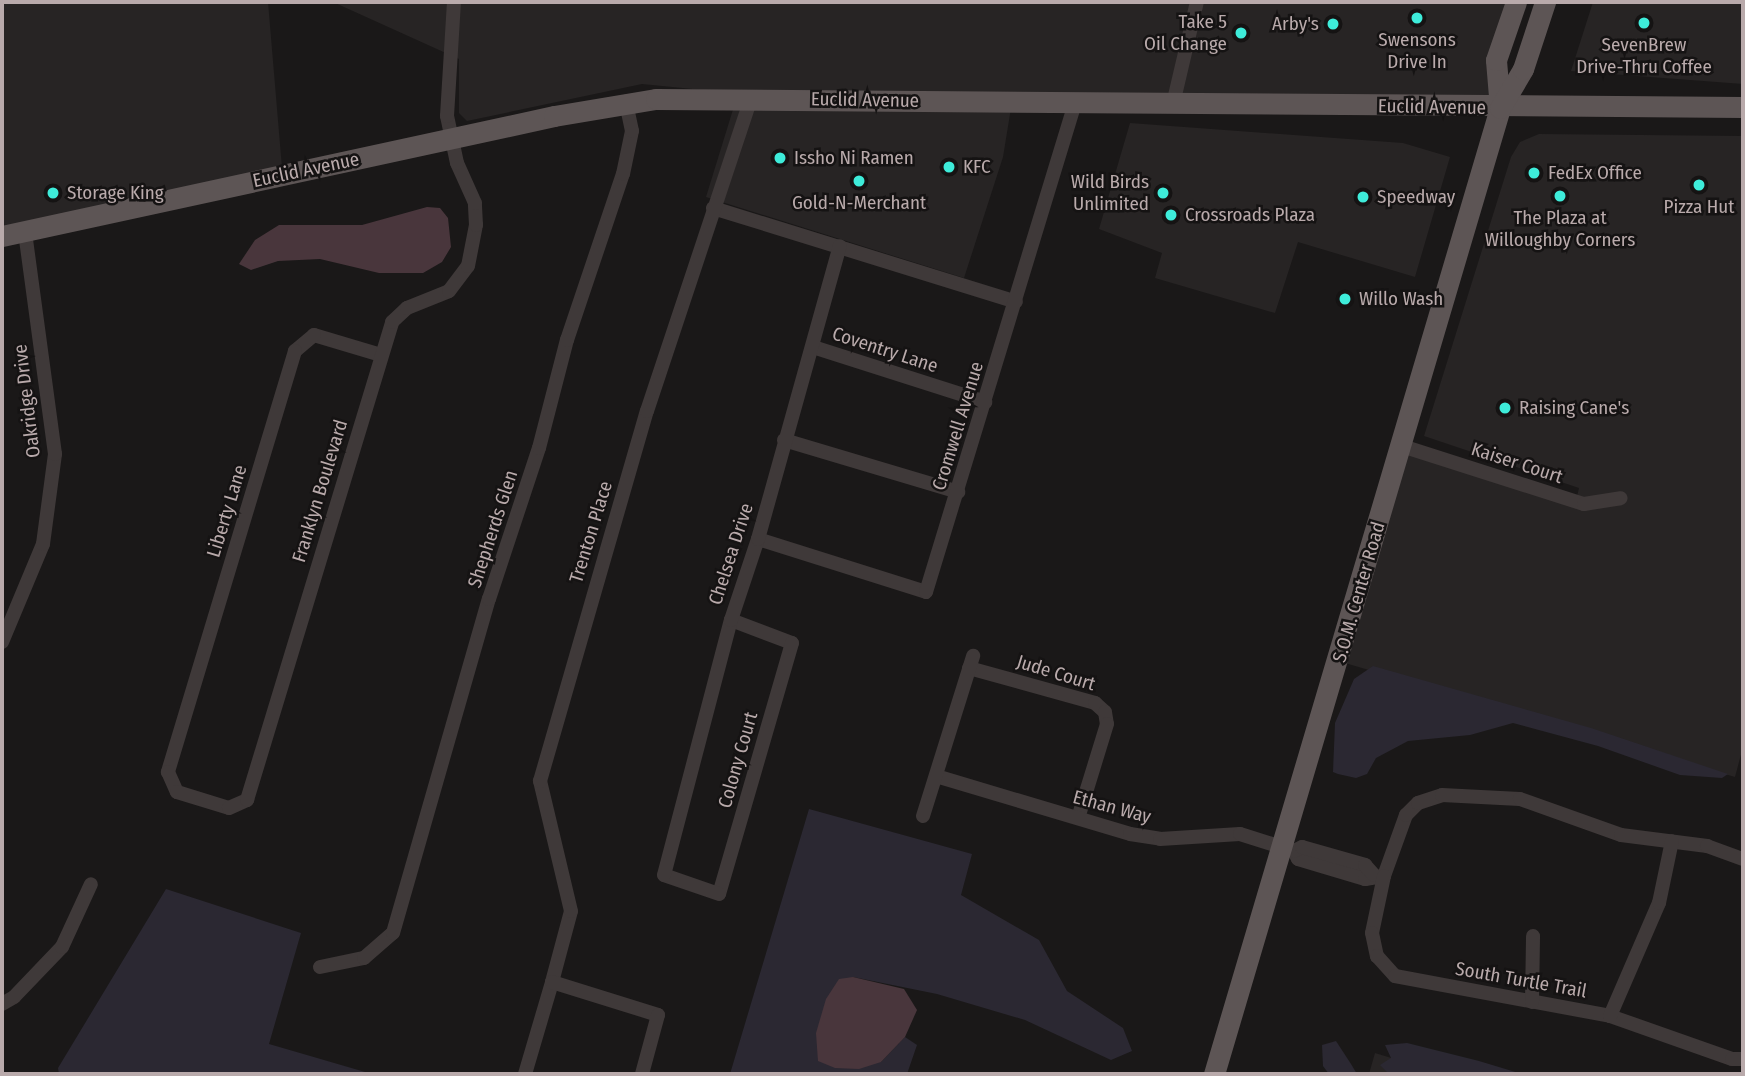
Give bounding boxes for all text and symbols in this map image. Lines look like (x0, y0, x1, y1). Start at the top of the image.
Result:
marker: Swensons Drive In (1409, 10, 1425, 26)
place label: Take 5 Oil Change (1144, 11, 1227, 55)
place label: Arby's (1272, 13, 1319, 35)
marker: SevenBrew Drive-Thru Coffee (1636, 15, 1652, 31)
marker: Arby's (1325, 16, 1341, 32)
marker: Take 5 Oil Change (1233, 25, 1249, 41)
place label: Swensons Drive In (1378, 29, 1456, 73)
place label: SevenBrew Drive-Thru Coffee (1576, 34, 1712, 78)
street label: Euclid Avenue (811, 88, 919, 112)
street label: Euclid Avenue (1378, 95, 1486, 119)
place label: Issho Ni Ramen (794, 147, 914, 169)
street label: Euclid Avenue (251, 148, 361, 192)
marker: Issho Ni Ramen (772, 150, 788, 166)
place label: KFC (963, 156, 991, 178)
marker: KFC (941, 159, 957, 175)
place label: FedEx Office (1548, 162, 1642, 184)
marker: FedEx Office (1526, 165, 1542, 181)
place label: Wild Birds Unlimited (1071, 171, 1149, 215)
marker: Gold-N-Merchant (851, 173, 867, 189)
marker: Pizza Hut (1691, 177, 1707, 193)
place label: Storage King (67, 182, 164, 204)
marker: Storage King (45, 185, 61, 201)
marker: Wild Birds Unlimited (1155, 185, 1171, 201)
place label: Speedway (1377, 186, 1455, 208)
marker: The Plaza at Willoughby Corners (1552, 188, 1568, 204)
marker: Speedway (1355, 189, 1371, 205)
place label: Gold-N-Merchant (792, 192, 926, 214)
place label: Pizza Hut (1664, 196, 1734, 218)
place label: Crossroads Plaza (1185, 204, 1315, 226)
marker: Crossroads Plaza (1163, 207, 1179, 223)
place label: The Plaza at Willoughby Corners (1485, 207, 1635, 251)
place label: Willo Wash (1359, 288, 1443, 310)
marker: Willo Wash (1337, 291, 1353, 307)
street label: Coventry Lane (829, 322, 941, 378)
street label: Oakridge Drive (9, 343, 45, 459)
street label: Cromwell Avenue (928, 359, 988, 493)
place label: Raising Cane's (1519, 397, 1629, 419)
marker: Raising Cane's (1497, 400, 1513, 416)
street label: Franklyn Boulevard (287, 417, 353, 565)
street label: Kaiser Court (1468, 438, 1566, 488)
street label: Liberty Lane (202, 462, 252, 560)
street label: Shepherds Glen (463, 467, 523, 591)
street label: Trenton Place (565, 478, 617, 586)
street label: Chelsea Drive (704, 500, 758, 608)
street label: S.O.M. Center Road (1328, 519, 1390, 665)
street label: Jude Court (1014, 650, 1098, 696)
street label: Colony Court (713, 709, 763, 811)
street label: Ethan Way (1070, 786, 1154, 828)
street label: South Turtle Trail (1454, 957, 1588, 1003)

